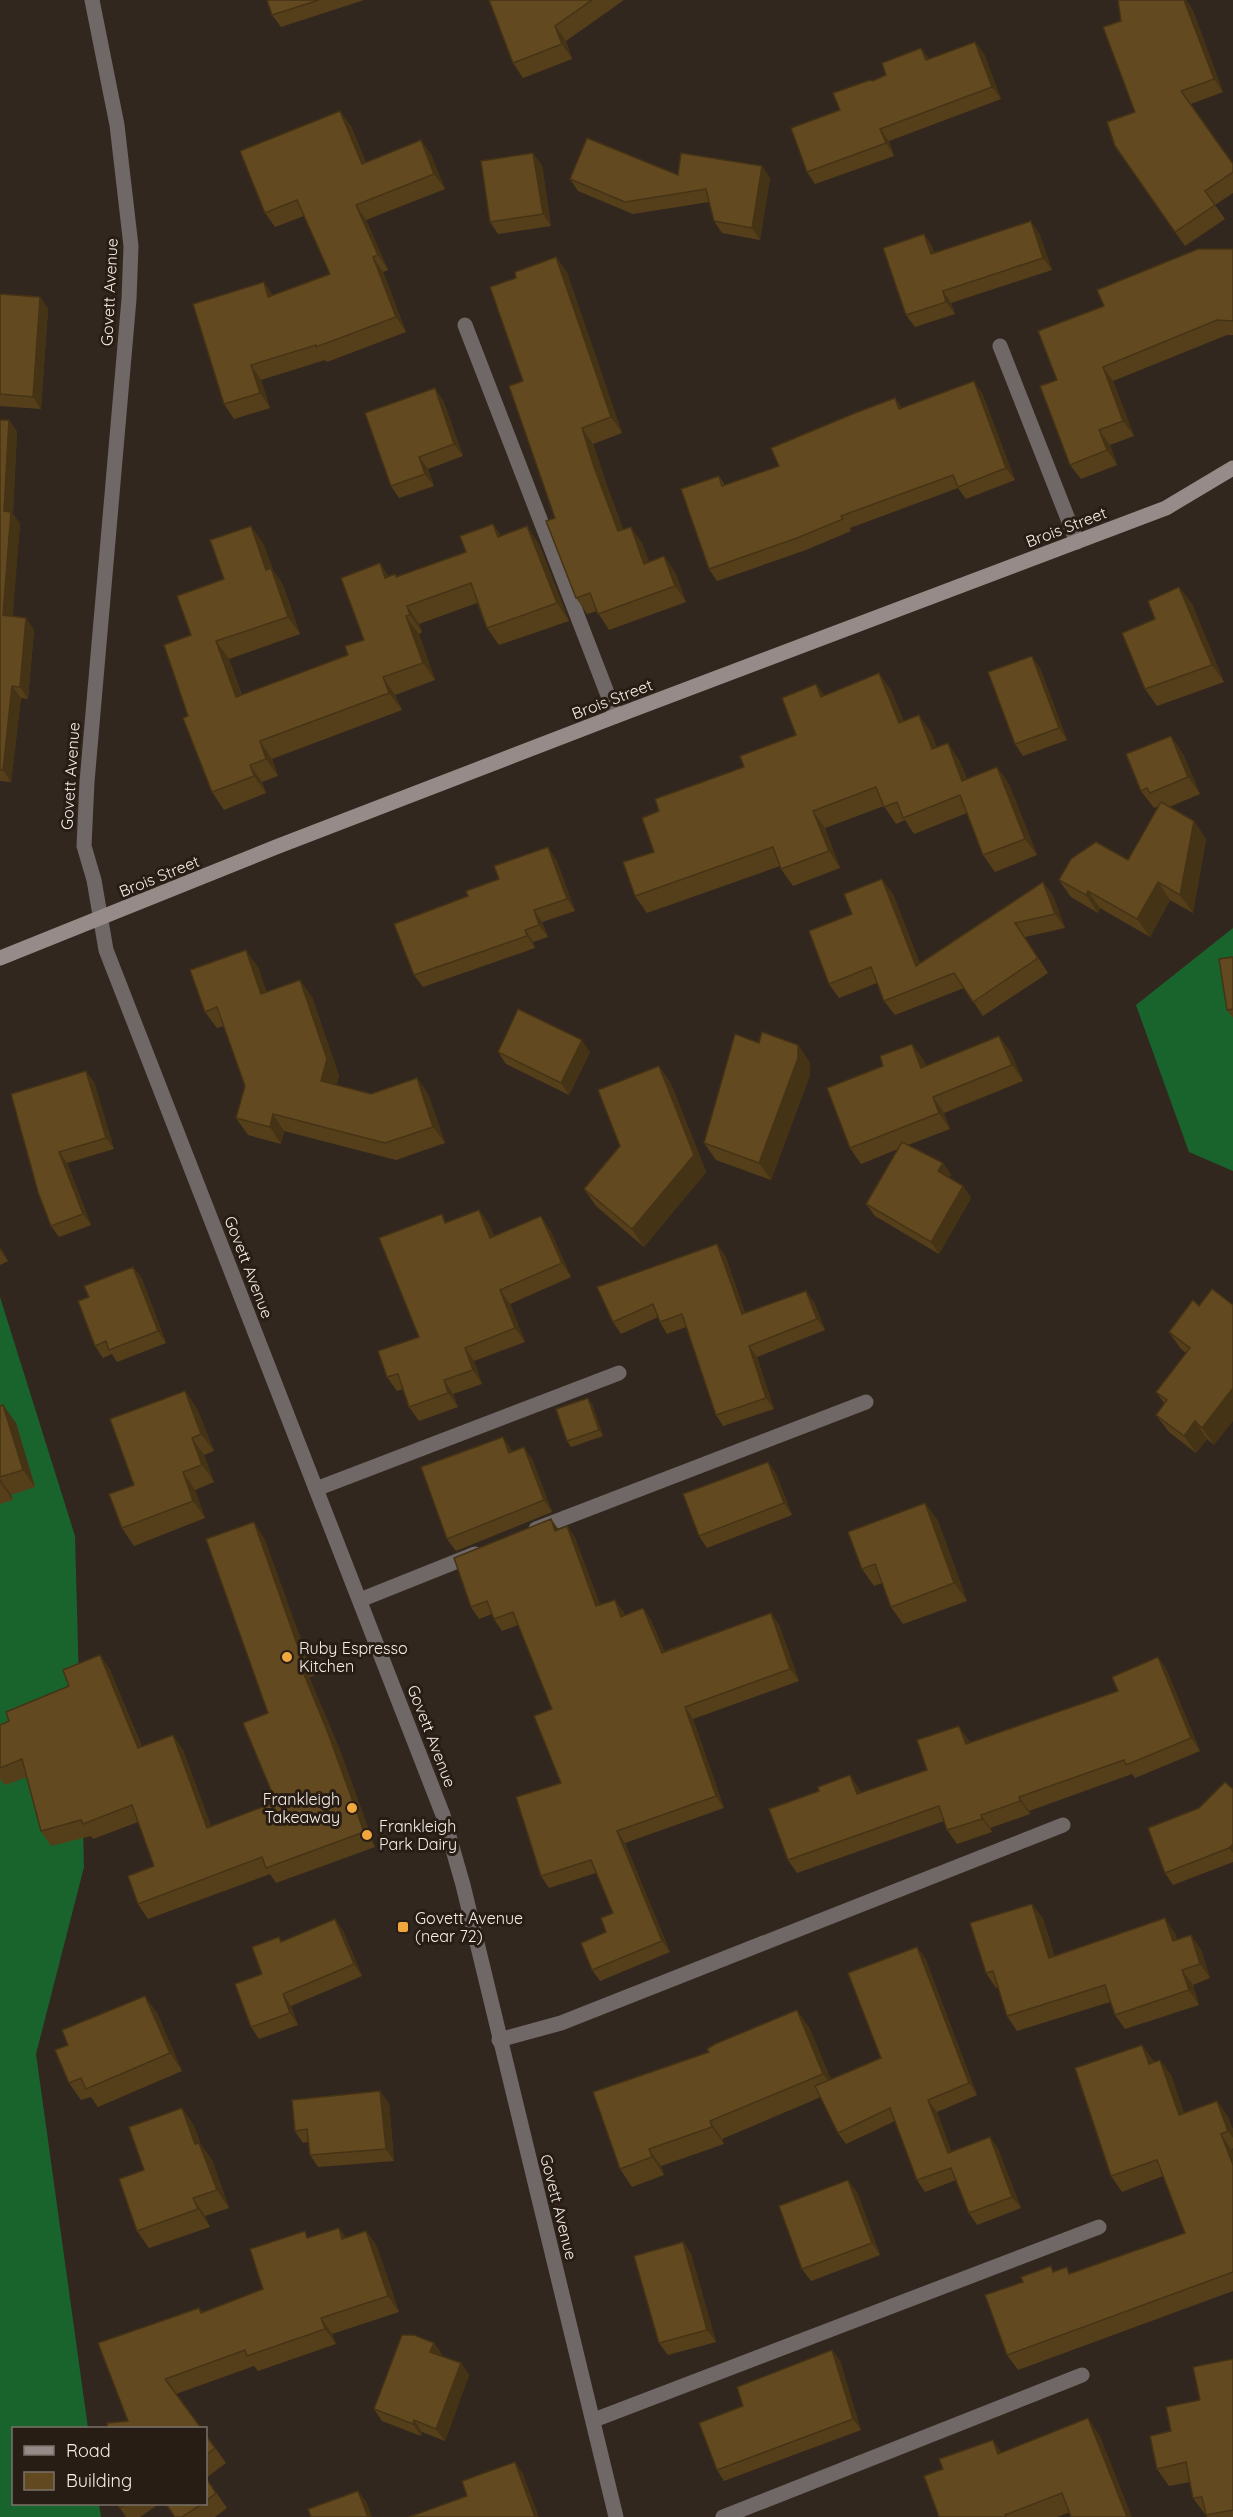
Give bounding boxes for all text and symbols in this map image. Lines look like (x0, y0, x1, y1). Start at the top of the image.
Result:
street label: Govett Avenue (96, 238, 122, 346)
street label: Brois Street (1023, 502, 1109, 552)
street label: Brois Street (569, 674, 655, 724)
street label: Govett Avenue (56, 721, 84, 831)
street label: Brois Street (116, 851, 202, 901)
street label: Govett Avenue (220, 1213, 278, 1321)
place label: Ruby Espresso Kitchen (299, 1638, 408, 1676)
marker: Ruby Espresso Kitchen (280, 1650, 294, 1664)
street label: Govett Avenue (403, 1682, 461, 1790)
place label: Frankleigh Takeaway (263, 1789, 340, 1827)
marker: Frankleigh Takeaway (345, 1801, 359, 1815)
place label: Frankleigh Park Dairy (379, 1816, 457, 1854)
marker: Frankleigh Park Dairy (360, 1828, 374, 1842)
place label: Govett Avenue (near 72) (415, 1908, 523, 1946)
marker: Govett Avenue (near 72) (396, 1920, 410, 1934)
street label: Govett Avenue (536, 2152, 582, 2262)
legend (12, 2427, 207, 2505)
text: Road (66, 2439, 111, 2462)
text: Building (66, 2469, 132, 2492)

